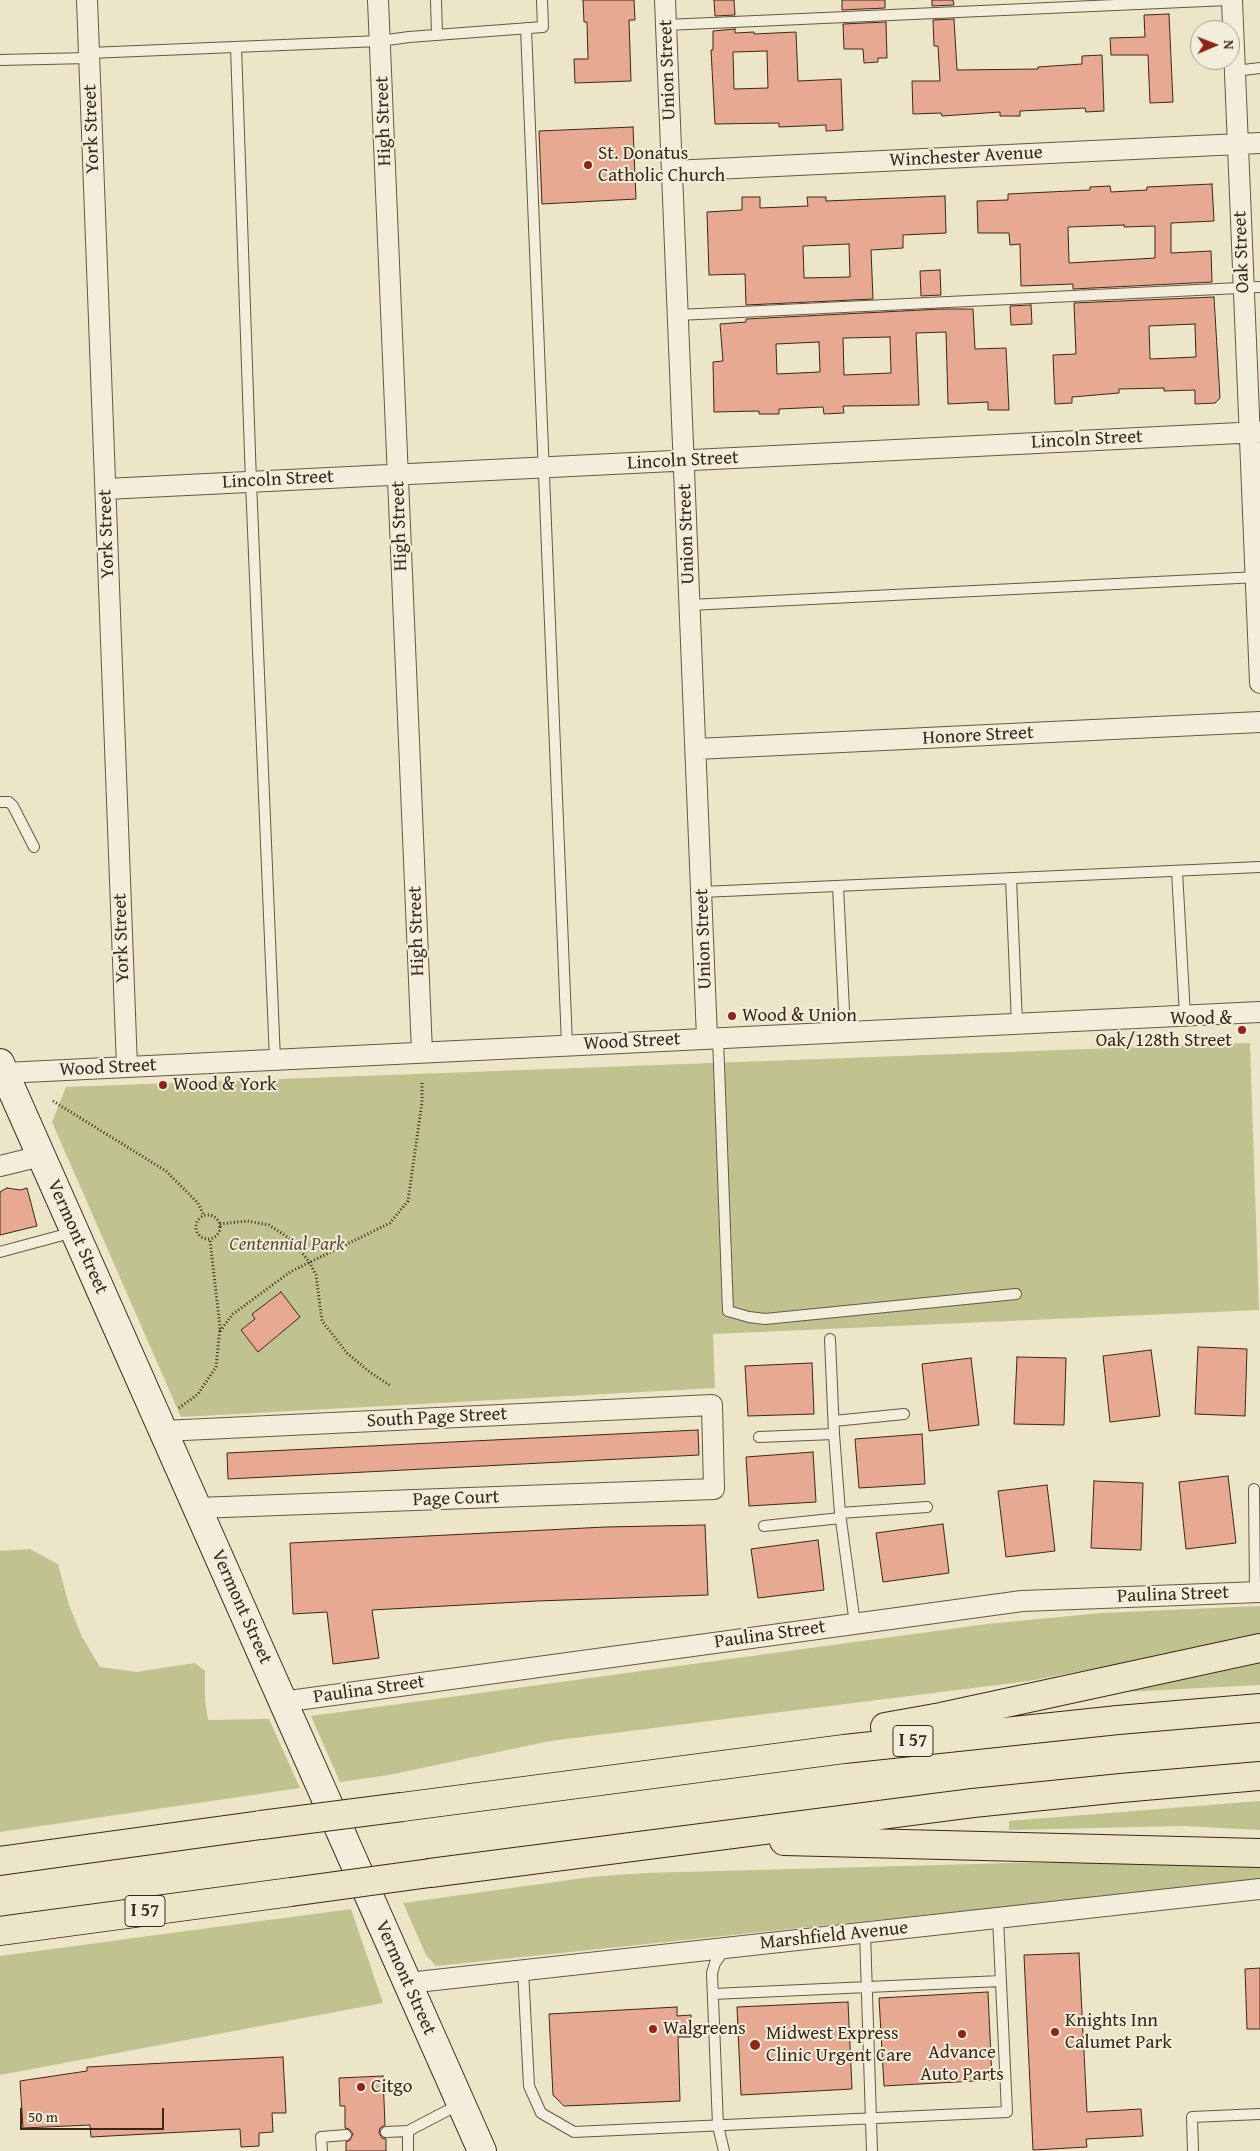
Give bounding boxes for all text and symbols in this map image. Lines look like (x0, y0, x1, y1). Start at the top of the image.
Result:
street label: Union Street (655, 19, 681, 121)
north arrow (1190, 20, 1240, 70)
text: N (1219, 40, 1239, 50)
street label: High Street (371, 75, 397, 167)
street label: York Street (79, 84, 105, 174)
street label: Winchester Avenue (889, 142, 1043, 172)
place label: St. Donatus Catholic Church (598, 143, 725, 187)
marker: St. Donatus Catholic Church (582, 159, 594, 171)
street label: Oak Street (1229, 210, 1255, 294)
street label: Lincoln Street (1031, 426, 1143, 454)
street label: Lincoln Street (627, 447, 739, 475)
street label: Lincoln Street (222, 466, 334, 494)
street label: High Street (387, 480, 413, 572)
street label: Union Street (674, 483, 700, 585)
street label: York Street (94, 489, 120, 579)
street label: Honore Street (922, 722, 1034, 750)
street label: High Street (404, 885, 430, 977)
street label: Union Street (691, 888, 717, 990)
street label: York Street (109, 893, 135, 983)
place label: Wood & Union (742, 1005, 857, 1027)
place label: Wood & Oak/128th Street (1096, 1008, 1232, 1052)
marker: Wood & Union (726, 1010, 738, 1022)
marker: Wood & Oak/128th Street (1236, 1024, 1248, 1036)
street label: Wood Street (583, 1028, 681, 1056)
street label: Wood Street (59, 1054, 157, 1082)
place label: Wood & York (173, 1074, 277, 1096)
marker: Wood & York (157, 1079, 169, 1091)
street label: Vermont Street (42, 1176, 112, 1298)
park label: Centennial Park (229, 1234, 345, 1256)
street label: South Page Street (366, 1403, 508, 1433)
street label: Page Court (412, 1486, 500, 1512)
street label: Vermont Street (206, 1546, 276, 1668)
street label: Paulina Street (1117, 1582, 1229, 1608)
street label: Paulina Street (713, 1616, 827, 1654)
street label: Paulina Street (312, 1671, 426, 1709)
road number: I 57 (893, 1725, 933, 1756)
road number: I 57 (125, 1895, 165, 1926)
street label: Vermont Street (370, 1917, 440, 2039)
street label: Marshfield Avenue (759, 1917, 909, 1955)
place label: Knights Inn Calumet Park (1065, 2010, 1172, 2054)
place label: Walgreens (663, 2018, 746, 2040)
marker: Walgreens (647, 2023, 659, 2035)
place label: Midwest Express Clinic Urgent Care (766, 2023, 912, 2067)
marker: Knights Inn Calumet Park (1049, 2026, 1061, 2038)
marker: Advance Auto Parts (956, 2028, 968, 2040)
marker: Midwest Express Clinic Urgent Care (748, 2038, 762, 2052)
place label: Advance Auto Parts (920, 2042, 1004, 2086)
place label: Citgo (371, 2076, 413, 2098)
marker: Citgo (355, 2081, 367, 2093)
scale bar (22, 2098, 166, 2130)
text: 50 m (28, 2106, 58, 2127)

